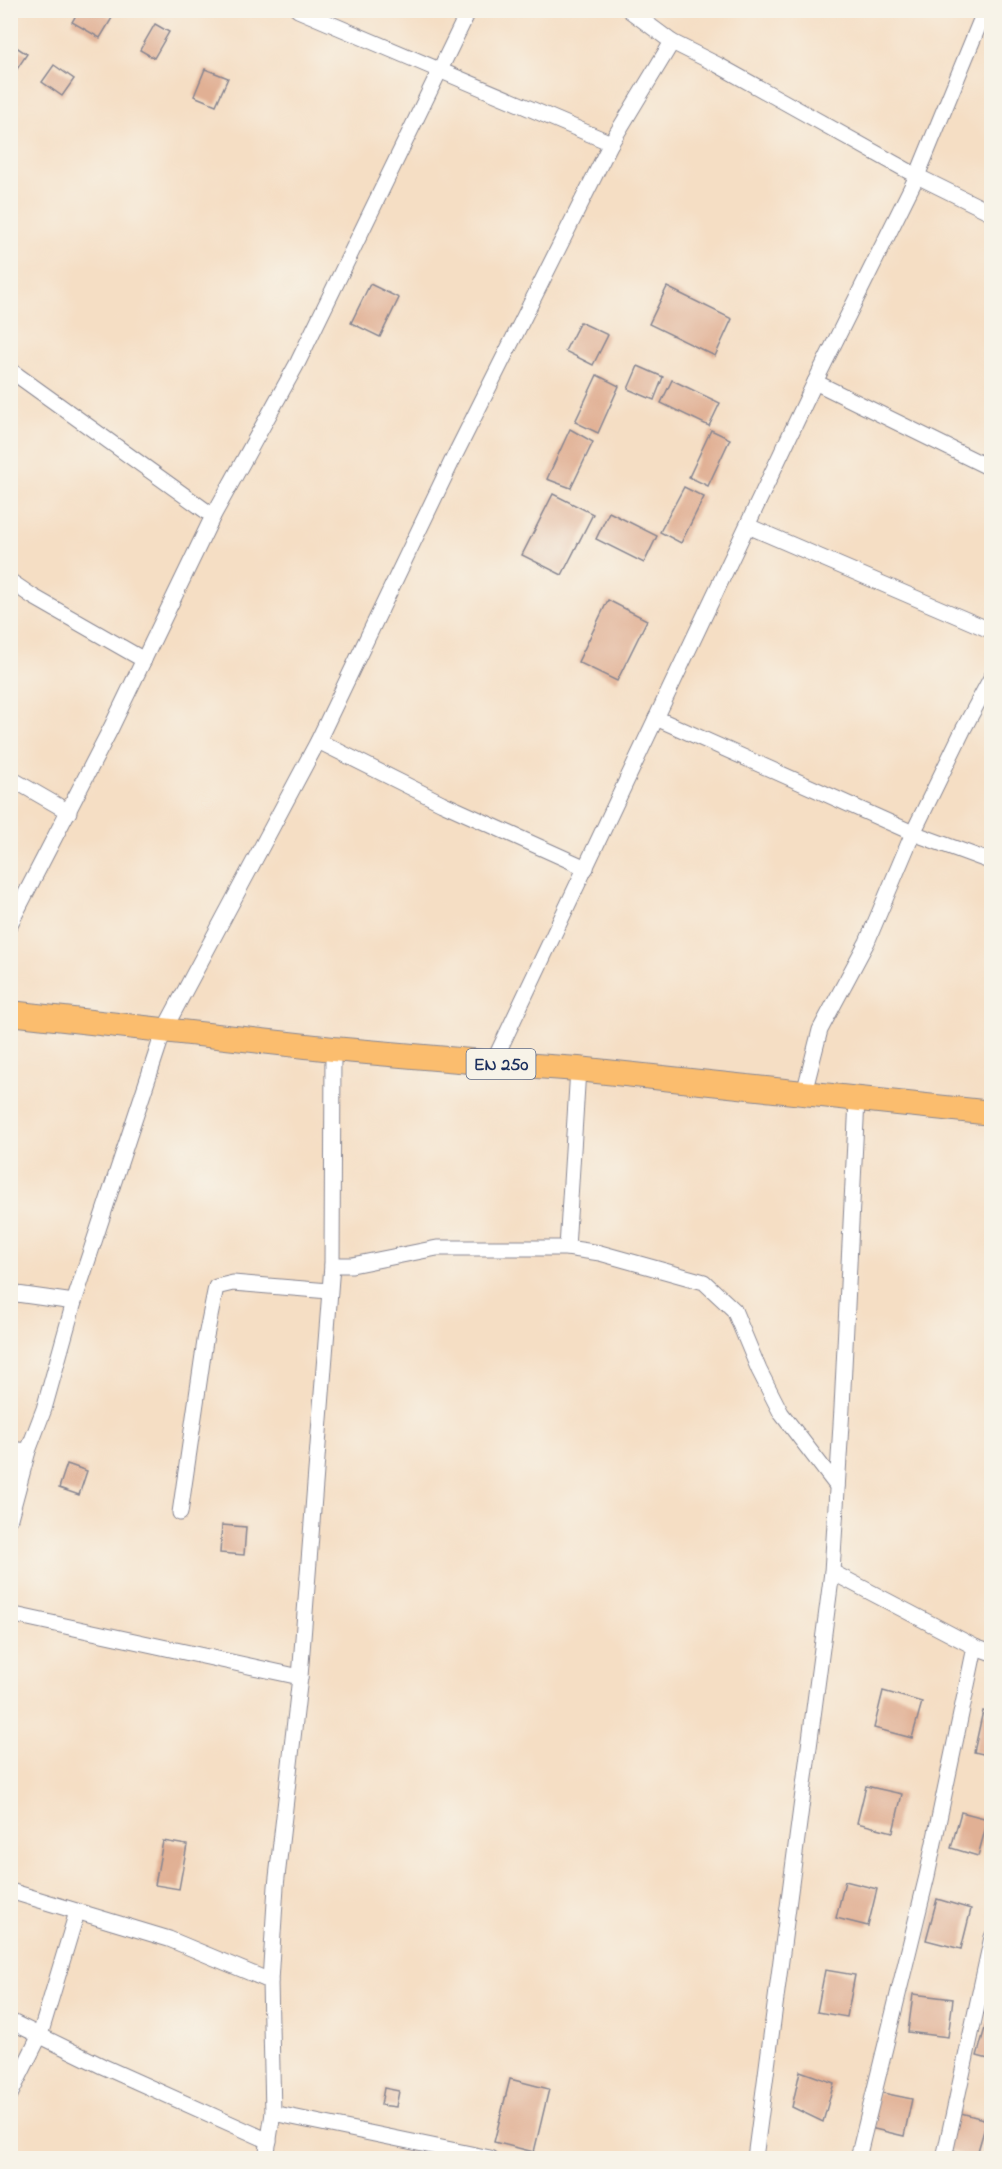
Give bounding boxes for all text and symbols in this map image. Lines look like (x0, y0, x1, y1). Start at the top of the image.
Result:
road number: EN 250 (466, 1049, 536, 1079)

